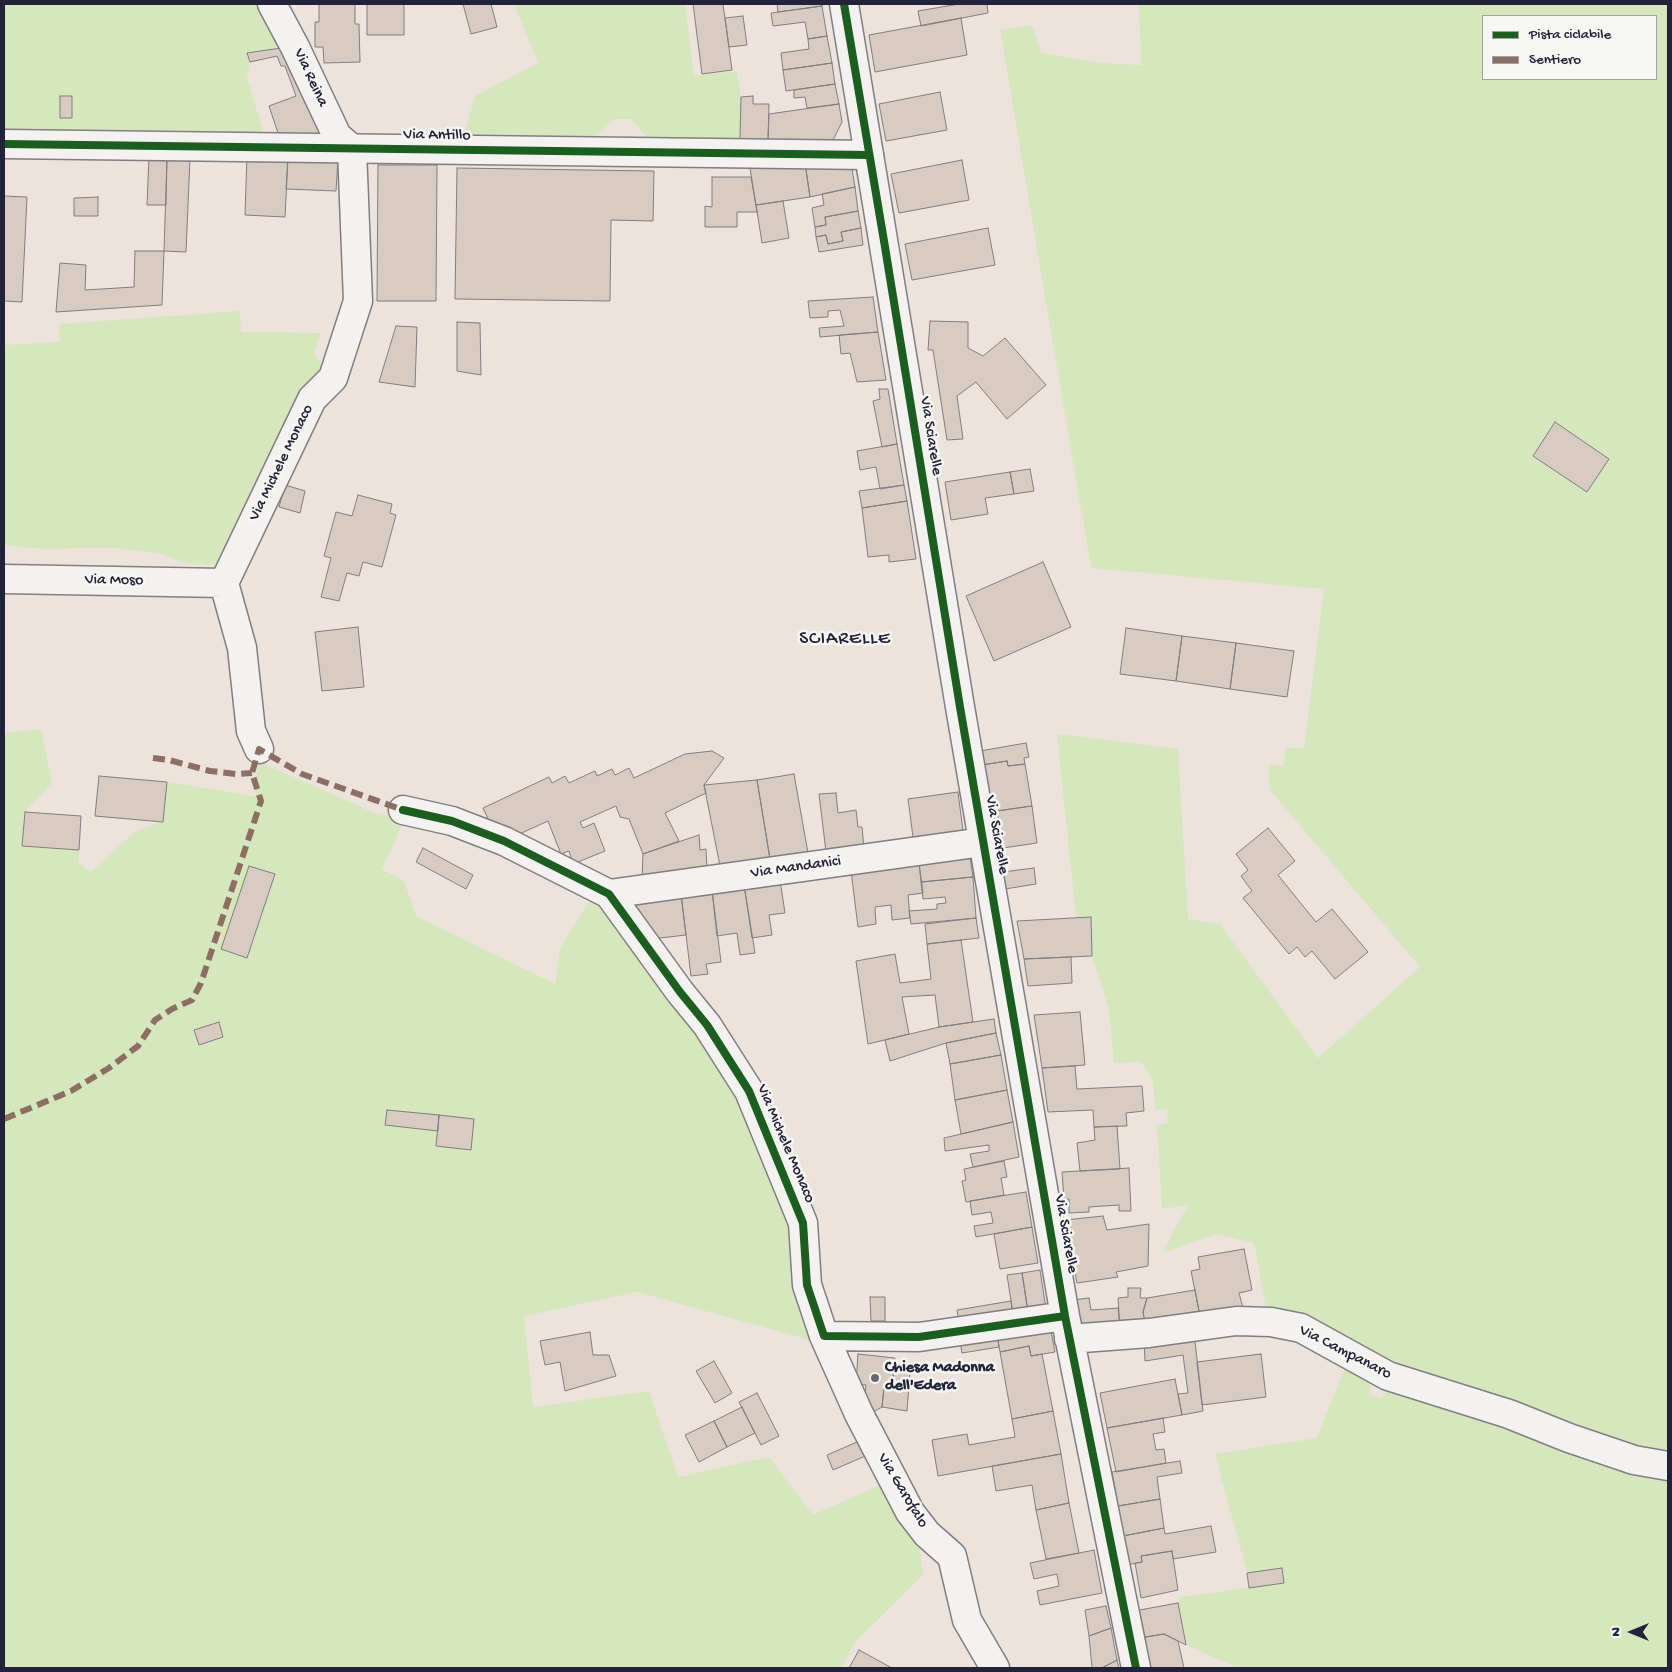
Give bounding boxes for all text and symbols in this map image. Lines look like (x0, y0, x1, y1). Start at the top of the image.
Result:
legend (1482, 15, 1657, 80)
text: Pista ciclabile (1529, 26, 1611, 44)
street label: Via Reina (288, 46, 332, 110)
text: Sentiero (1529, 51, 1581, 69)
street label: Via Antillo (403, 126, 471, 146)
street label: Via Sciarelle (914, 395, 946, 477)
street label: Via Michele Monaco (246, 402, 318, 524)
street label: Via Moso (85, 571, 143, 591)
district label: SCIARELLE (798, 629, 892, 651)
street label: Via Sciarelle (980, 794, 1012, 876)
street label: Via Mandanici (750, 852, 842, 884)
street label: Via Michele Monaco (751, 1082, 819, 1206)
street label: Via Sciarelle (1049, 1193, 1081, 1275)
street label: Via Campanaro (1296, 1321, 1394, 1385)
place label: Chiesa Madonna dell'Edera (885, 1359, 994, 1397)
marker: Chiesa Madonna dell'Edera (869, 1372, 881, 1384)
street label: Via Garofalo (872, 1450, 932, 1532)
north arrow (1607, 1607, 1657, 1657)
text: N (1608, 1627, 1625, 1637)

